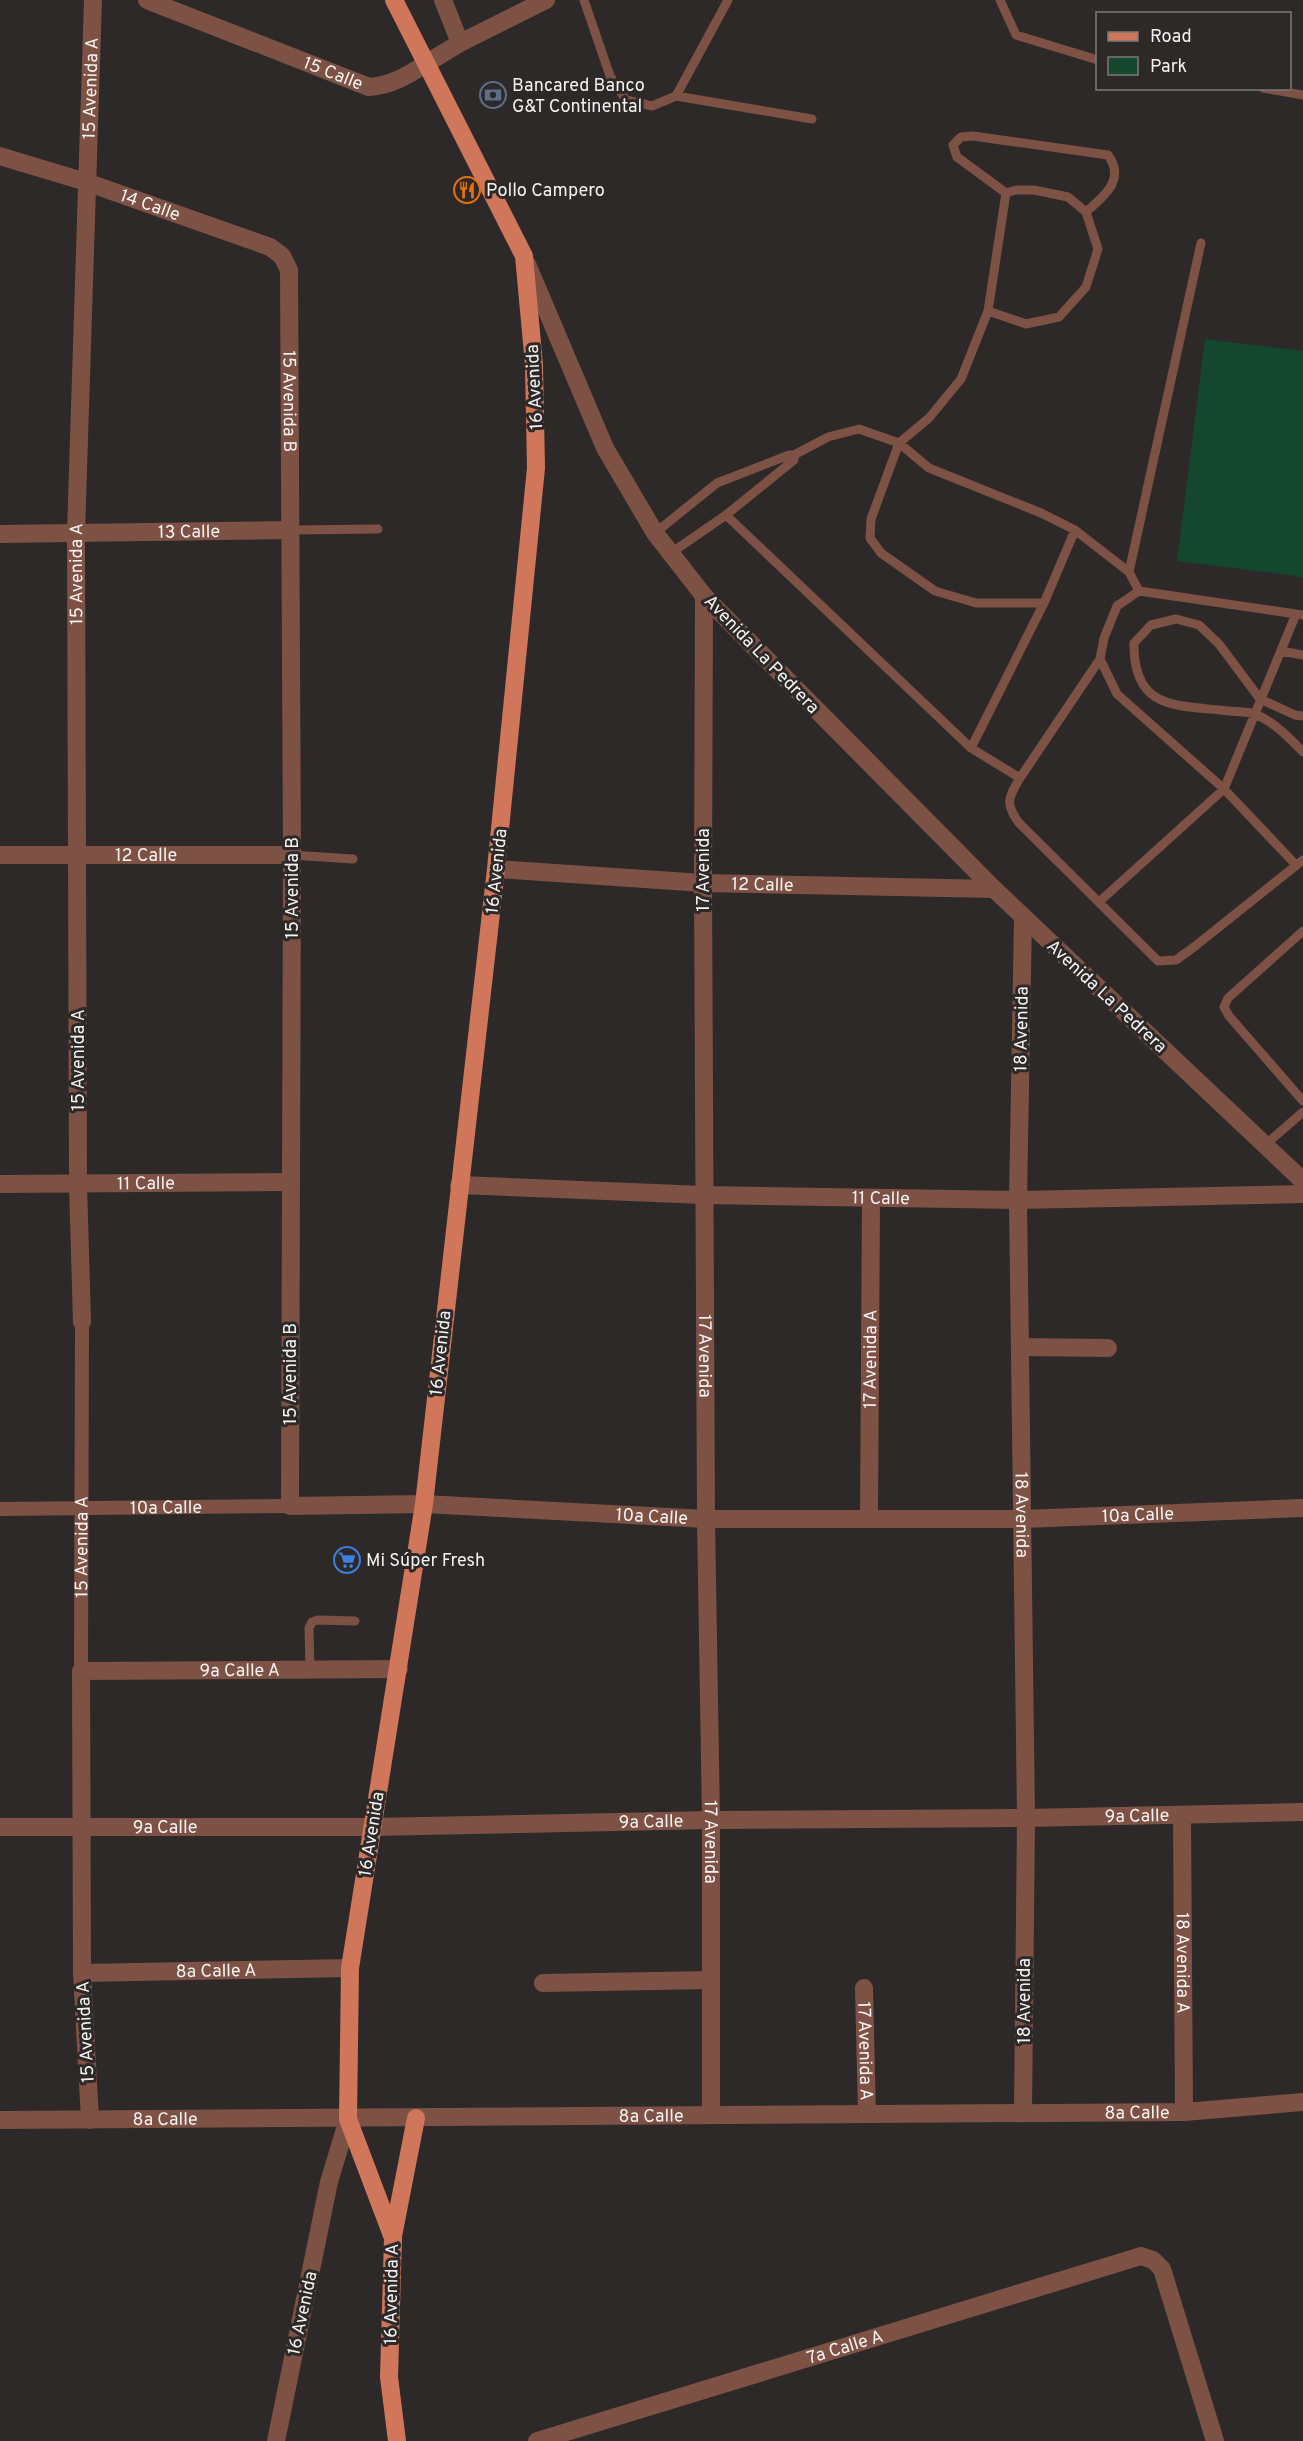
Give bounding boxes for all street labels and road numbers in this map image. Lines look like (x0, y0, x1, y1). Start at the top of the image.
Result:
street label: 15 Avenida A (79, 37, 105, 140)
street label: 15 Calle (299, 52, 366, 96)
street label: 14 Calle (117, 185, 183, 227)
street label: 16 Avenida (522, 344, 549, 430)
street label: 15 Avenida B (276, 350, 300, 452)
street label: 13 Calle (158, 521, 220, 545)
street label: 15 Avenida A (66, 523, 89, 625)
street label: Avenida La Pedrera (698, 591, 824, 719)
street label: 16 Avenida (482, 827, 513, 915)
street label: 17 Avenida (693, 828, 716, 912)
street label: 15 Avenida B (282, 837, 305, 939)
street label: 12 Calle (115, 845, 177, 868)
street label: 12 Calle (731, 874, 794, 898)
street label: Avenida La Pedrera (1041, 935, 1171, 1059)
street label: 18 Avenida (1010, 986, 1035, 1072)
street label: 15 Avenida A (68, 1009, 91, 1111)
street label: 11 Calle (117, 1173, 175, 1196)
street label: 11 Calle (852, 1187, 910, 1211)
street label: 16 Avenida (426, 1309, 457, 1397)
street label: 17 Avenida A (860, 1309, 883, 1409)
street label: 17 Avenida (692, 1314, 715, 1398)
street label: 15 Avenida B (280, 1323, 303, 1425)
street label: 18 Avenida (1009, 1472, 1033, 1558)
street label: 15 Avenida A (71, 1496, 95, 1598)
street label: 10a Calle (130, 1497, 202, 1521)
street label: 10a Calle (1101, 1503, 1174, 1529)
street label: 10a Calle (615, 1504, 689, 1531)
street label: 9a Calle A (199, 1660, 280, 1683)
street label: 16 Avenida (354, 1790, 391, 1878)
street label: 17 Avenida (698, 1800, 721, 1884)
street label: 9a Calle (1104, 1805, 1170, 1829)
street label: 9a Calle (618, 1811, 684, 1835)
street label: 9a Calle (133, 1817, 197, 1840)
street label: 18 Avenida A (1170, 1912, 1193, 2014)
street label: 18 Avenida (1014, 1958, 1037, 2044)
street label: 8a Calle A (175, 1960, 257, 1984)
street label: 15 Avenida A (72, 1981, 101, 2083)
street label: 17 Avenida A (851, 2001, 877, 2101)
street label: 8a Calle (1104, 2102, 1170, 2126)
street label: 8a Calle (618, 2105, 684, 2129)
street label: 8a Calle (132, 2109, 198, 2132)
street label: 16 Avenida A (380, 2243, 405, 2345)
street label: 16 Avenida (283, 2269, 324, 2358)
street label: 7a Calle A (804, 2326, 886, 2371)

